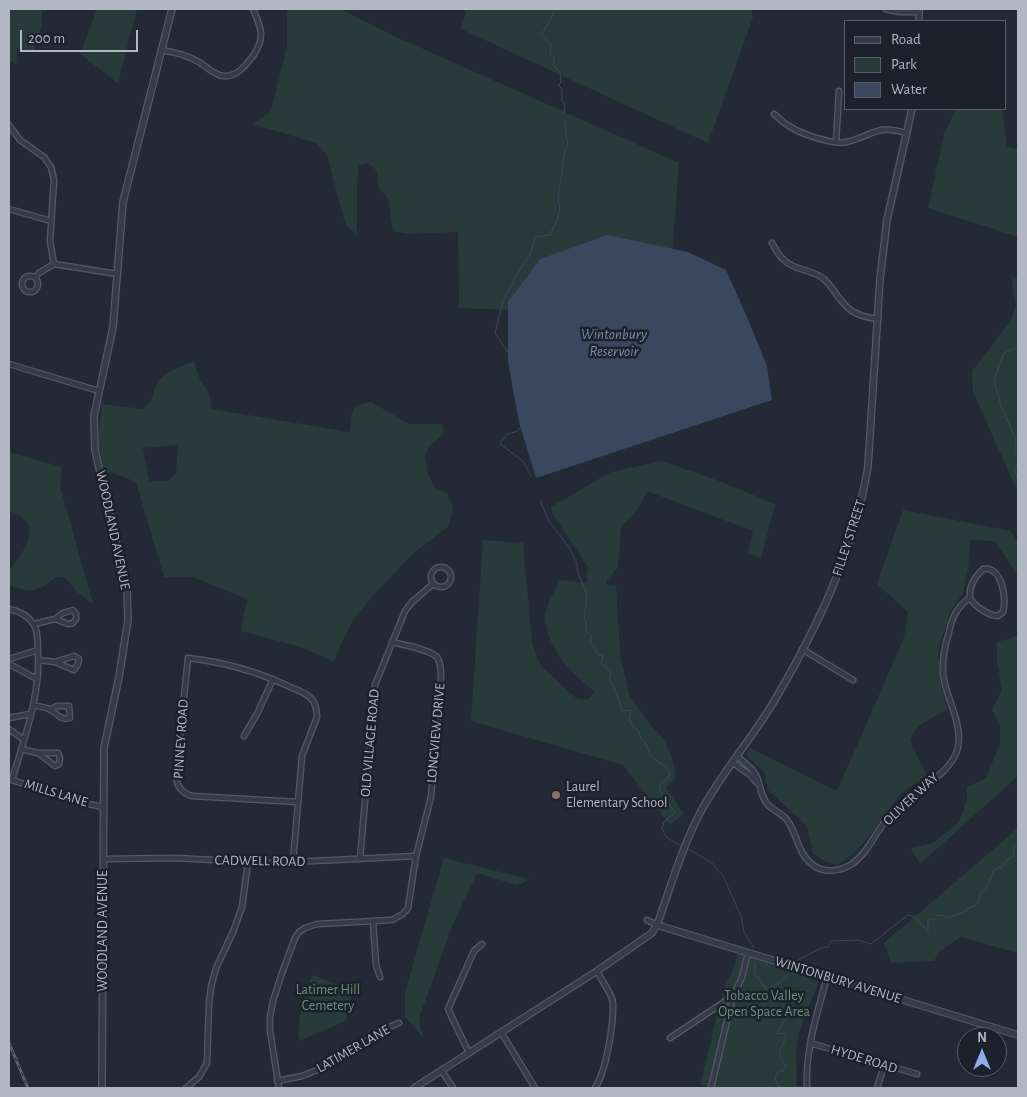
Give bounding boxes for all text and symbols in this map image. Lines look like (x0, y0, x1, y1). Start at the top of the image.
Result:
scale bar (22, 20, 140, 52)
legend (844, 20, 1007, 110)
text: 200 m (28, 31, 65, 46)
text: Road (891, 32, 921, 47)
text: Park (891, 57, 917, 72)
text: Water (891, 82, 927, 97)
water label: Wintonbury Reservoir (581, 325, 647, 360)
street label: WOODLAND AVENUE (92, 469, 134, 591)
street label: FILLEY STREET (829, 498, 869, 578)
street label: LONGVIEW DRIVE (423, 682, 449, 784)
street label: OLD VILLAGE ROAD (357, 688, 383, 798)
street label: PINNEY ROAD (170, 698, 192, 780)
street label: OLIVER WAY (880, 769, 942, 829)
street label: MILLS LANE (22, 775, 90, 811)
place label: Laurel Elementary School (566, 779, 667, 812)
marker: Laurel Elementary School (550, 789, 562, 801)
street label: CADWELL ROAD (214, 852, 306, 870)
street label: WOODLAND AVENUE (95, 870, 111, 992)
street label: WINTONBURY AVENUE (773, 953, 903, 1007)
park label: Latimer Hill Cemetery (296, 982, 360, 1014)
park label: Tobacco Valley Open Space Area (718, 988, 810, 1020)
street label: LATIMER LANE (313, 1021, 393, 1077)
north arrow (957, 1027, 1007, 1077)
text: N (977, 1031, 987, 1045)
street label: HYDE ROAD (829, 1041, 899, 1077)

